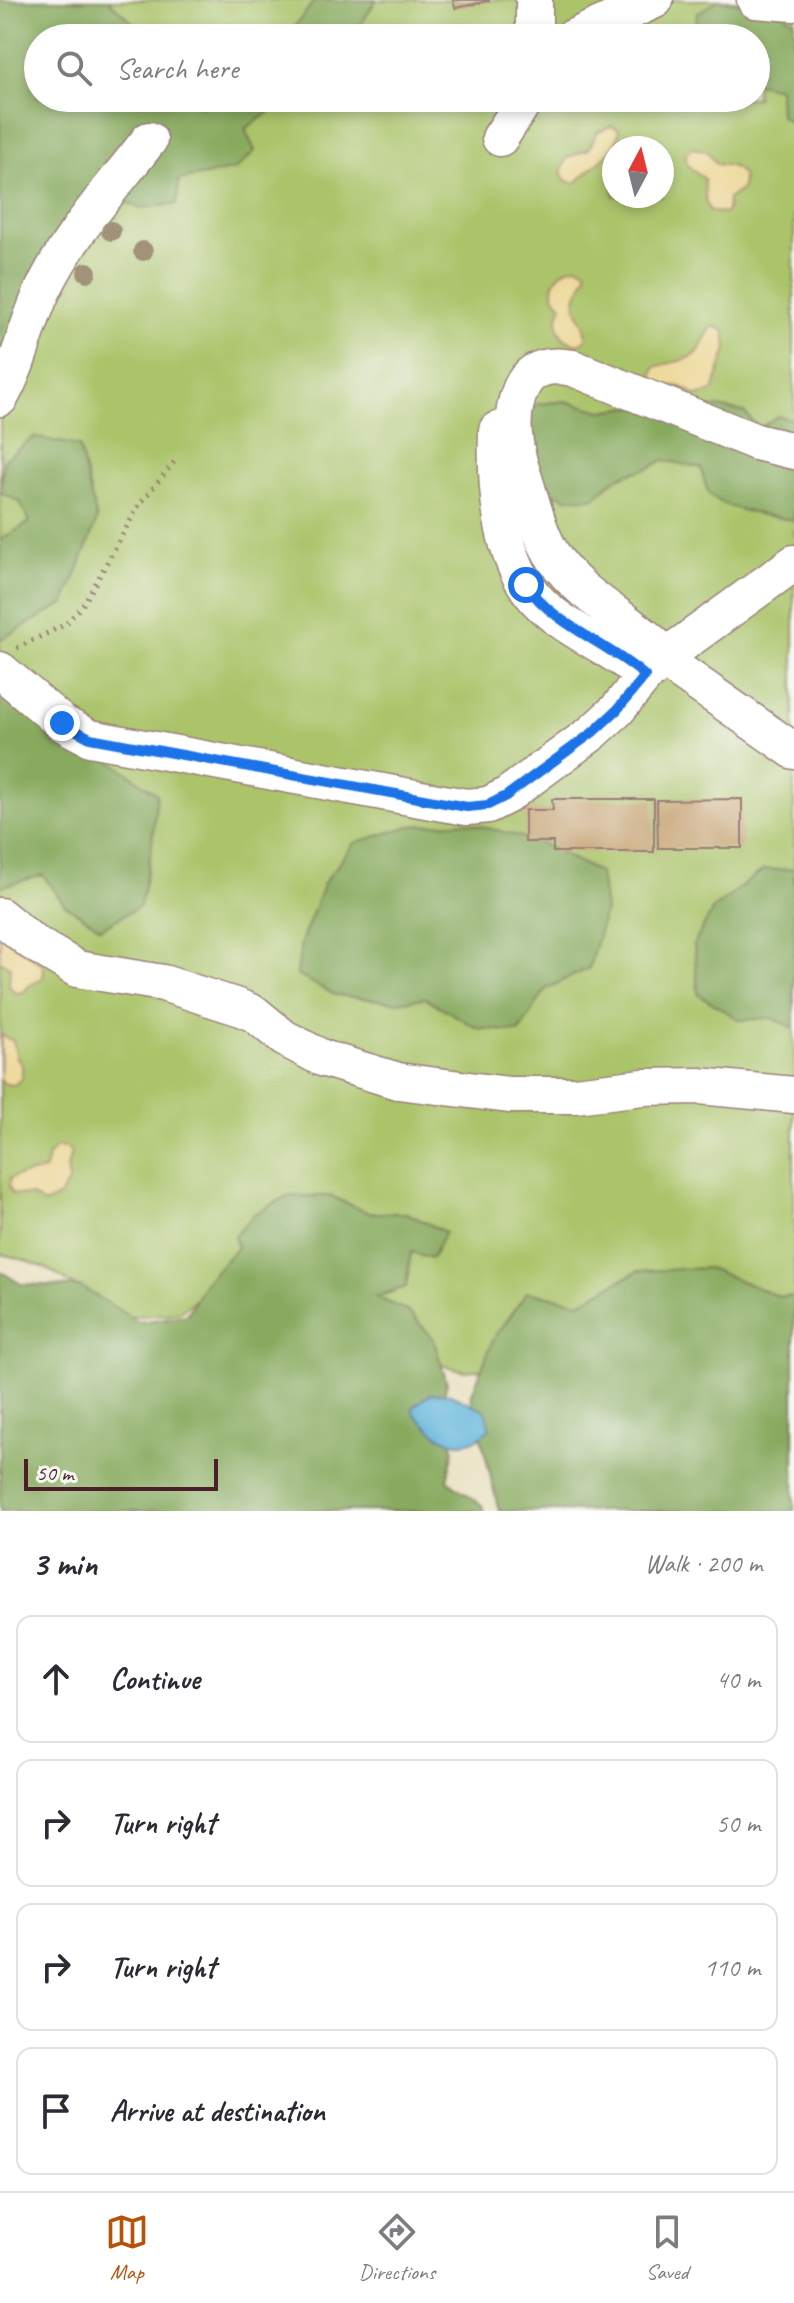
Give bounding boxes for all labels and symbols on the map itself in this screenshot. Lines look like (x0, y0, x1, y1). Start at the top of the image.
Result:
north arrow (602, 136, 674, 208)
route start (508, 567, 544, 603)
route end (44, 705, 80, 741)
scale bar (24, 1455, 218, 1491)

